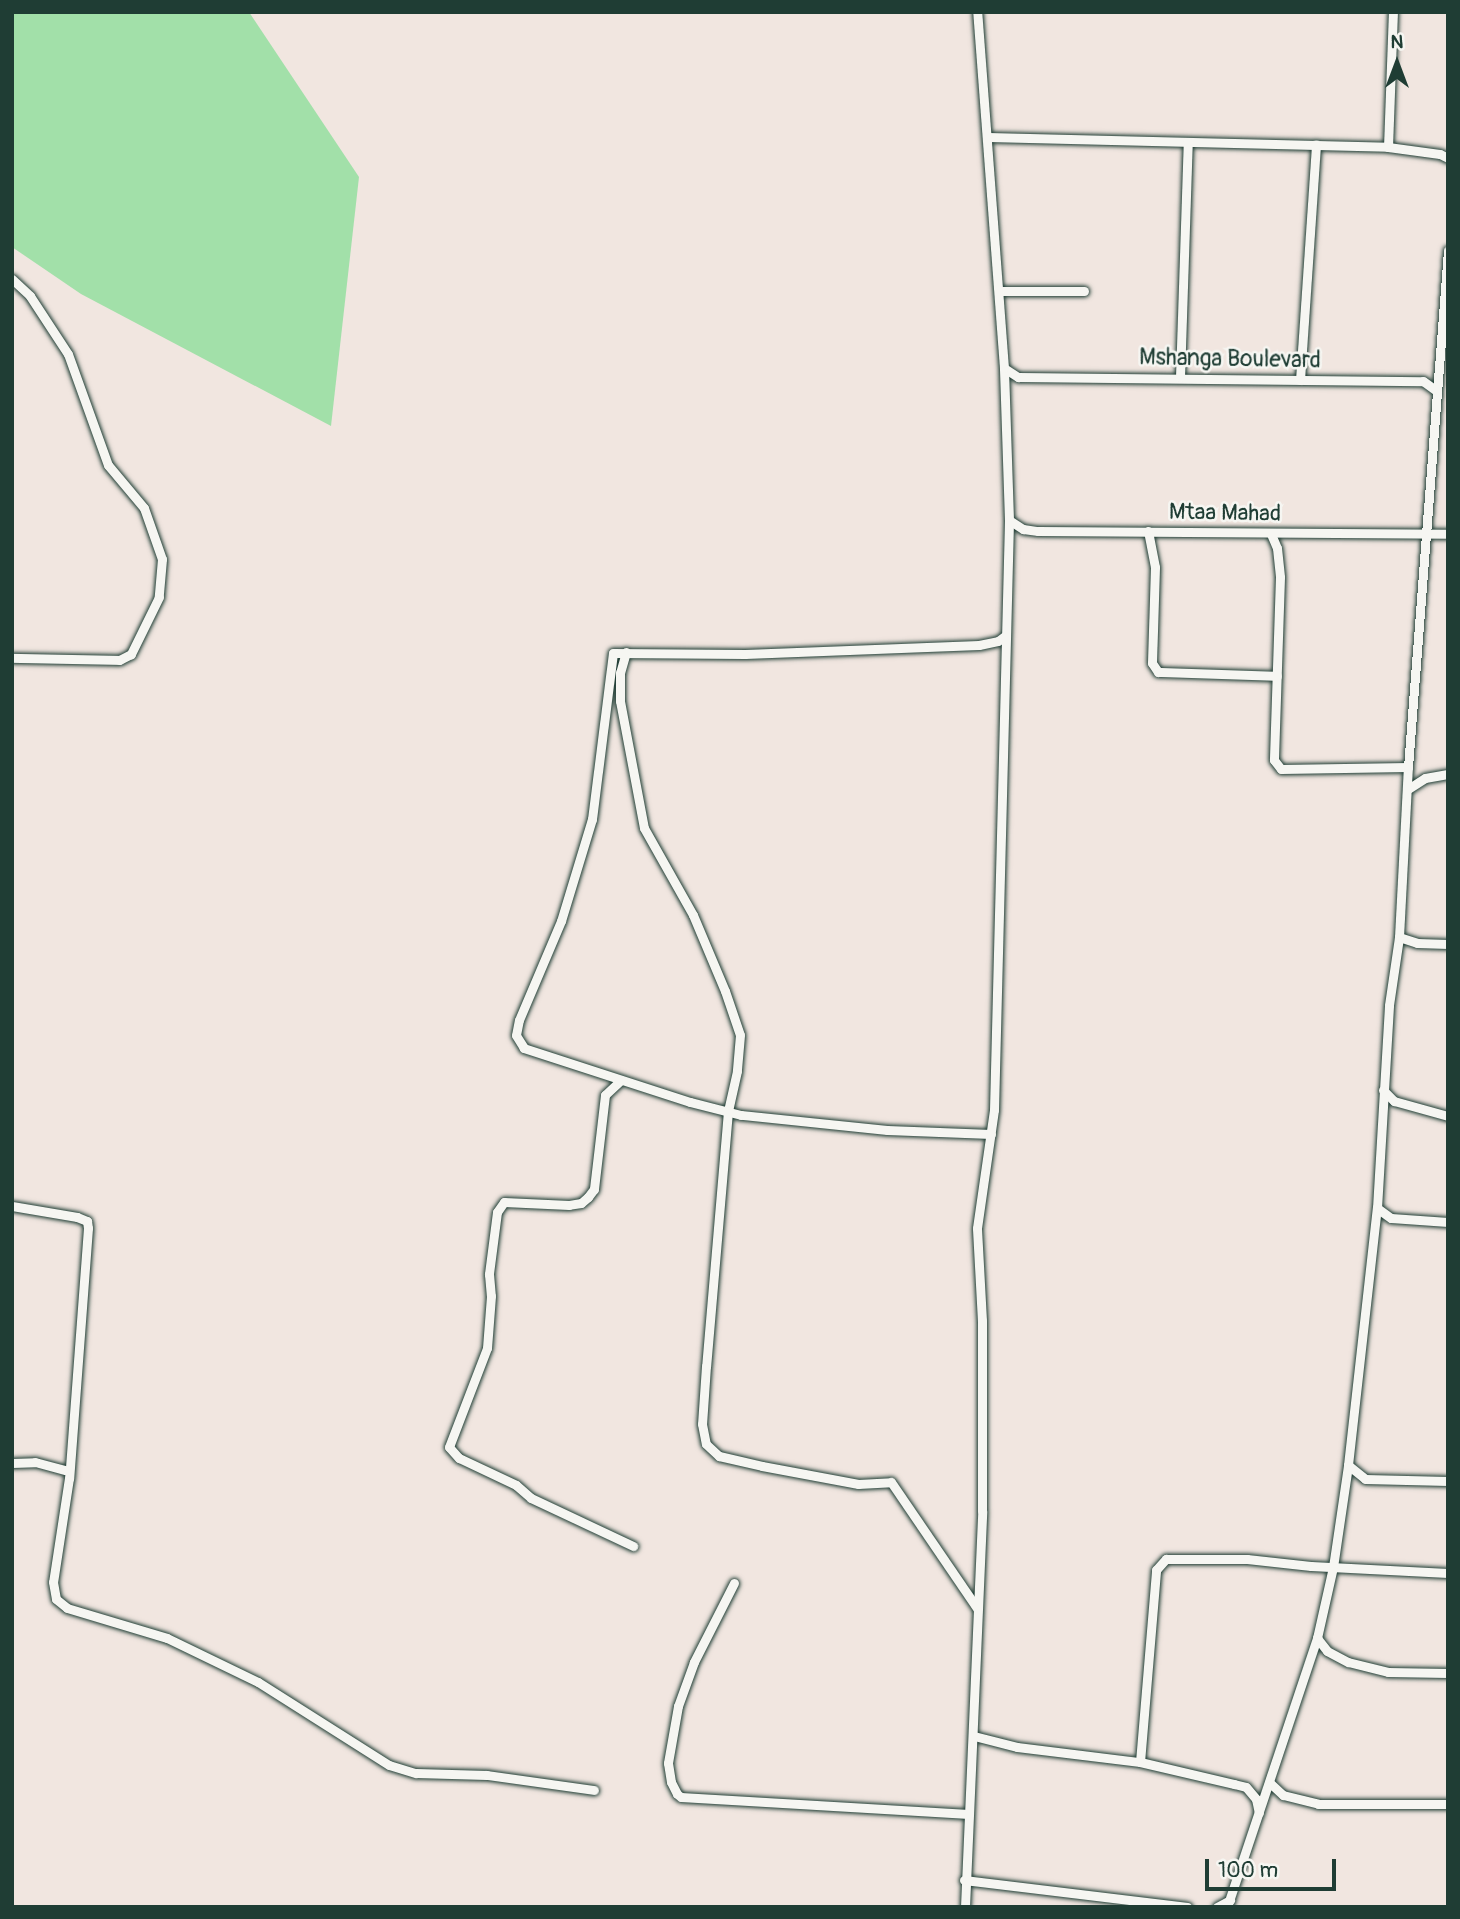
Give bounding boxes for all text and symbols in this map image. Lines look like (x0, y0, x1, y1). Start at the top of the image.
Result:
north arrow (1362, 28, 1432, 98)
text: N (1391, 30, 1403, 54)
street label: Mshanga Boulevard (1139, 344, 1321, 374)
street label: Mtaa Mahad (1169, 498, 1281, 528)
scale bar (1208, 1846, 1339, 1890)
text: 100 m (1218, 1857, 1278, 1884)

